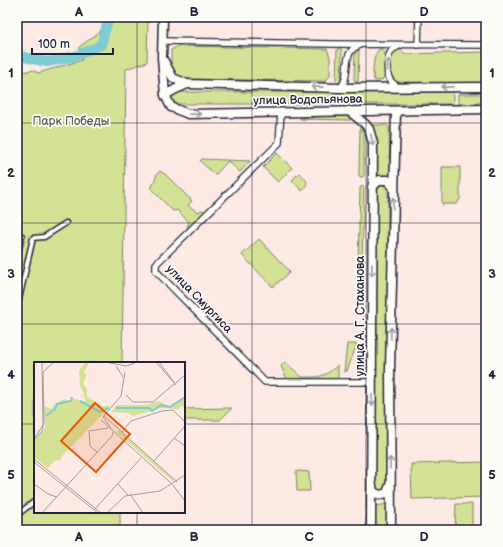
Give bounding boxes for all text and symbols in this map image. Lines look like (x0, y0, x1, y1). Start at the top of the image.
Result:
text: A (74, 4, 83, 20)
text: B (189, 4, 199, 20)
text: C (304, 4, 314, 20)
text: D (419, 4, 429, 20)
scale bar (32, 30, 113, 56)
text: 100 m (38, 37, 70, 52)
one-way arrow (385, 59, 392, 72)
text: 1 (8, 65, 14, 81)
text: 1 (489, 65, 495, 81)
one-way arrow (441, 83, 454, 91)
one-way arrow (311, 84, 324, 91)
street label: улица Водопьянова (253, 92, 363, 108)
one-way arrow (188, 110, 201, 118)
park label: Парк Победы (33, 114, 109, 129)
one-way arrow (368, 134, 376, 147)
text: 2 (7, 165, 15, 181)
text: 2 (488, 165, 496, 181)
one-way arrow (389, 197, 397, 210)
street label: улица А. Г. Стаханова (353, 256, 368, 376)
street label: улица Смургиса (163, 262, 235, 336)
one-way arrow (368, 263, 376, 276)
text: 3 (7, 266, 15, 282)
text: 3 (488, 266, 496, 282)
one-way arrow (387, 327, 394, 340)
inset map (34, 362, 185, 513)
text: 4 (7, 367, 15, 383)
text: 4 (488, 367, 496, 383)
one-way arrow (368, 393, 376, 406)
one-way arrow (386, 457, 394, 470)
text: 5 (7, 467, 15, 483)
text: 5 (488, 467, 496, 483)
text: A (74, 529, 83, 545)
text: B (189, 529, 199, 545)
text: C (304, 529, 314, 545)
text: D (419, 529, 429, 545)

